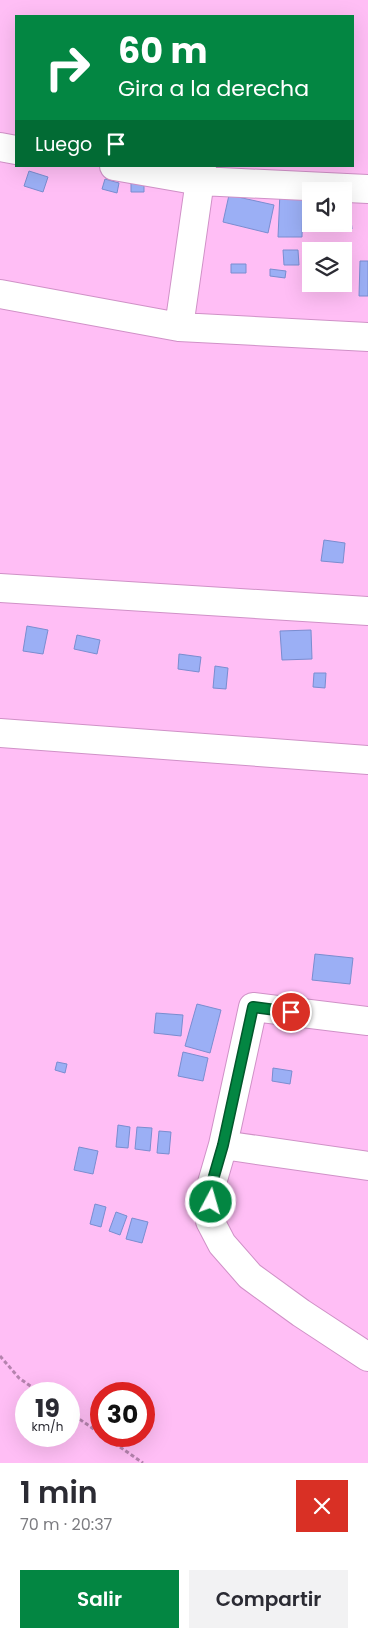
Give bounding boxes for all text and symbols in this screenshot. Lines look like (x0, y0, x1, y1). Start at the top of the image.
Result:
text: 60 m (118, 26, 208, 75)
icon: right (35, 35, 100, 100)
text: Gira a la derecha (118, 73, 309, 104)
icon: arrive (102, 130, 130, 158)
text: Luego (35, 131, 92, 158)
map controls (302, 182, 352, 292)
button: sound (302, 182, 352, 232)
button: layers (302, 242, 352, 292)
pin (270, 991, 312, 1033)
icon: arrive (277, 998, 305, 1026)
position arrow (184, 1175, 236, 1227)
speed limit sign: 30 (90, 1382, 155, 1447)
text: 19 (35, 1391, 60, 1426)
text: km/h (32, 1418, 63, 1435)
text: 1 min (20, 1471, 98, 1514)
button: close (296, 1480, 348, 1532)
text: 70 m · 20:37 (20, 1513, 112, 1536)
button: Salir (20, 1570, 179, 1628)
button: Compartir (189, 1570, 348, 1628)

